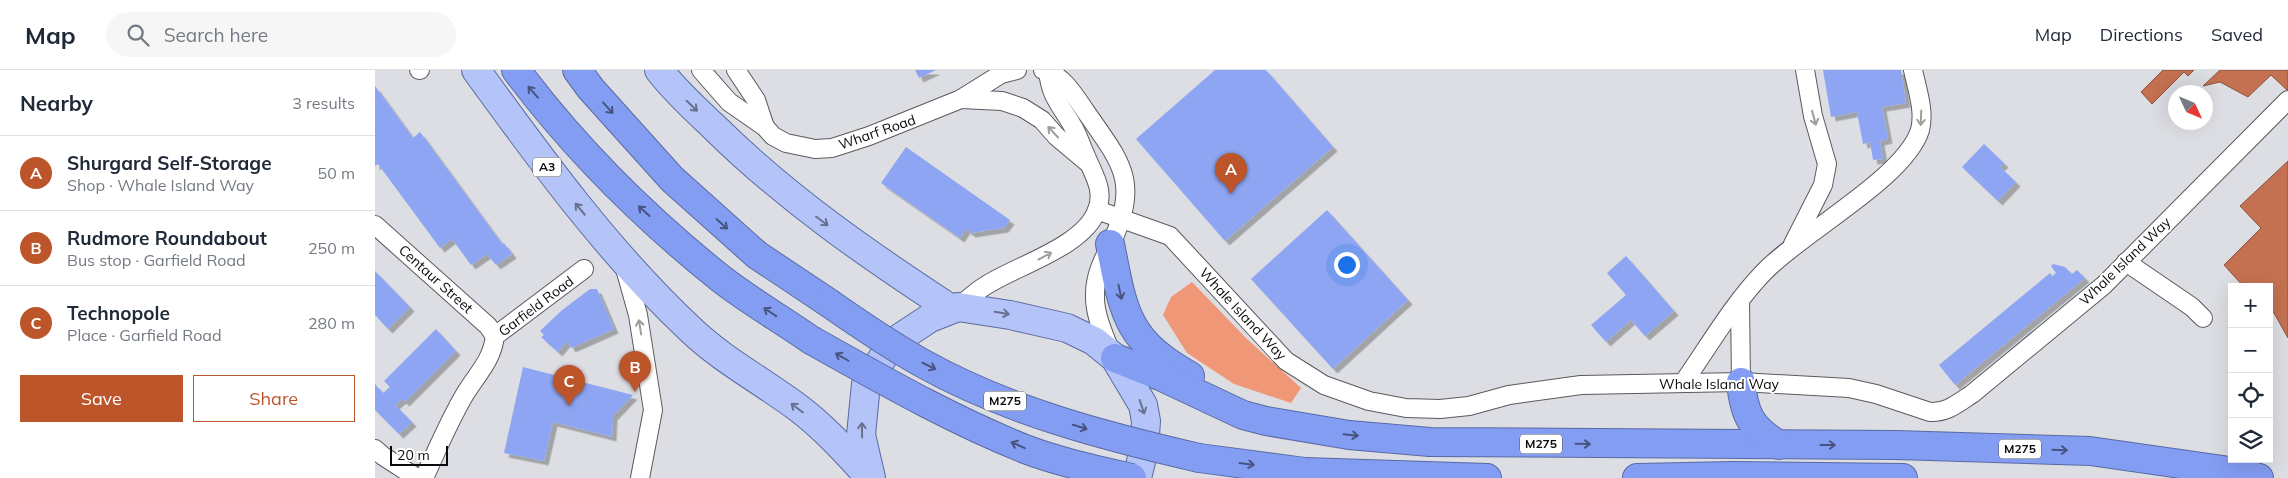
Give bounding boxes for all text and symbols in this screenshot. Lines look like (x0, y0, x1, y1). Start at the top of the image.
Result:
search box (106, 12, 456, 57)
text: Map (25, 20, 76, 50)
icon: search (124, 21, 152, 49)
text: Search here (164, 23, 268, 47)
text: Map (2035, 23, 2072, 46)
text: Directions (2100, 23, 2183, 46)
text: Saved (2211, 23, 2263, 46)
one-way arrow (528, 85, 539, 98)
north arrow (2168, 85, 2213, 130)
text: Nearby (20, 90, 93, 116)
text: 3 results (292, 93, 355, 113)
one-way arrow (685, 100, 698, 112)
one-way arrow (602, 101, 614, 114)
one-way arrow (1810, 109, 1820, 125)
street label: Wharf Road (836, 110, 918, 154)
one-way arrow (1916, 110, 1925, 126)
one-way arrow (1047, 126, 1059, 138)
text: Shurgard Self-Storage (67, 151, 272, 175)
pin: A (1215, 153, 1247, 194)
road number: A3 (533, 158, 561, 176)
text: A (30, 163, 42, 183)
text: 50 m (318, 163, 355, 183)
text: Shop · Whale Island Way (67, 175, 254, 195)
one-way arrow (575, 203, 586, 216)
one-way arrow (637, 205, 650, 217)
street label: Whale Island Way (2076, 213, 2175, 309)
one-way arrow (815, 215, 828, 226)
one-way arrow (715, 218, 728, 229)
text: Rudmore Roundabout (67, 226, 267, 250)
text: B (30, 238, 42, 258)
text: 250 m (308, 238, 355, 258)
street label: Centaur Street (395, 241, 477, 317)
text: Bus stop · Garfield Road (67, 250, 246, 270)
one-way arrow (1037, 251, 1052, 261)
your location (1334, 252, 1360, 278)
street label: Whale Island Way (1196, 264, 1291, 364)
street label: Garfield Road (495, 272, 577, 340)
map controls (2228, 283, 2273, 463)
button: + (2228, 283, 2273, 328)
one-way arrow (1116, 284, 1125, 300)
text: Technopole (67, 301, 170, 325)
one-way arrow (764, 307, 778, 317)
one-way arrow (993, 309, 1009, 319)
text: C (31, 313, 41, 333)
text: 280 m (308, 313, 355, 333)
one-way arrow (634, 319, 644, 335)
text: Place · Garfield Road (67, 325, 222, 345)
button: − (2228, 328, 2273, 373)
pin: B (619, 351, 651, 392)
one-way arrow (835, 352, 849, 362)
one-way arrow (921, 362, 936, 372)
pin: C (553, 365, 585, 406)
button: locate (2228, 373, 2273, 418)
button: Save (20, 375, 183, 422)
button: Share (193, 375, 355, 422)
street label: Whale Island Way (1659, 375, 1779, 393)
road number: M275 (984, 392, 1026, 411)
one-way arrow (1138, 399, 1147, 414)
one-way arrow (790, 403, 804, 413)
button: layers (2228, 418, 2273, 463)
one-way arrow (857, 423, 867, 439)
one-way arrow (1071, 423, 1087, 433)
one-way arrow (1343, 430, 1359, 440)
road number: M275 (1520, 434, 1562, 454)
one-way arrow (1575, 439, 1591, 449)
road number: M275 (1999, 439, 2041, 458)
one-way arrow (1011, 440, 1026, 450)
one-way arrow (1819, 440, 1835, 450)
scale bar (390, 443, 447, 466)
one-way arrow (2052, 445, 2068, 455)
text: 20 m (397, 446, 430, 464)
one-way arrow (1239, 460, 1255, 470)

